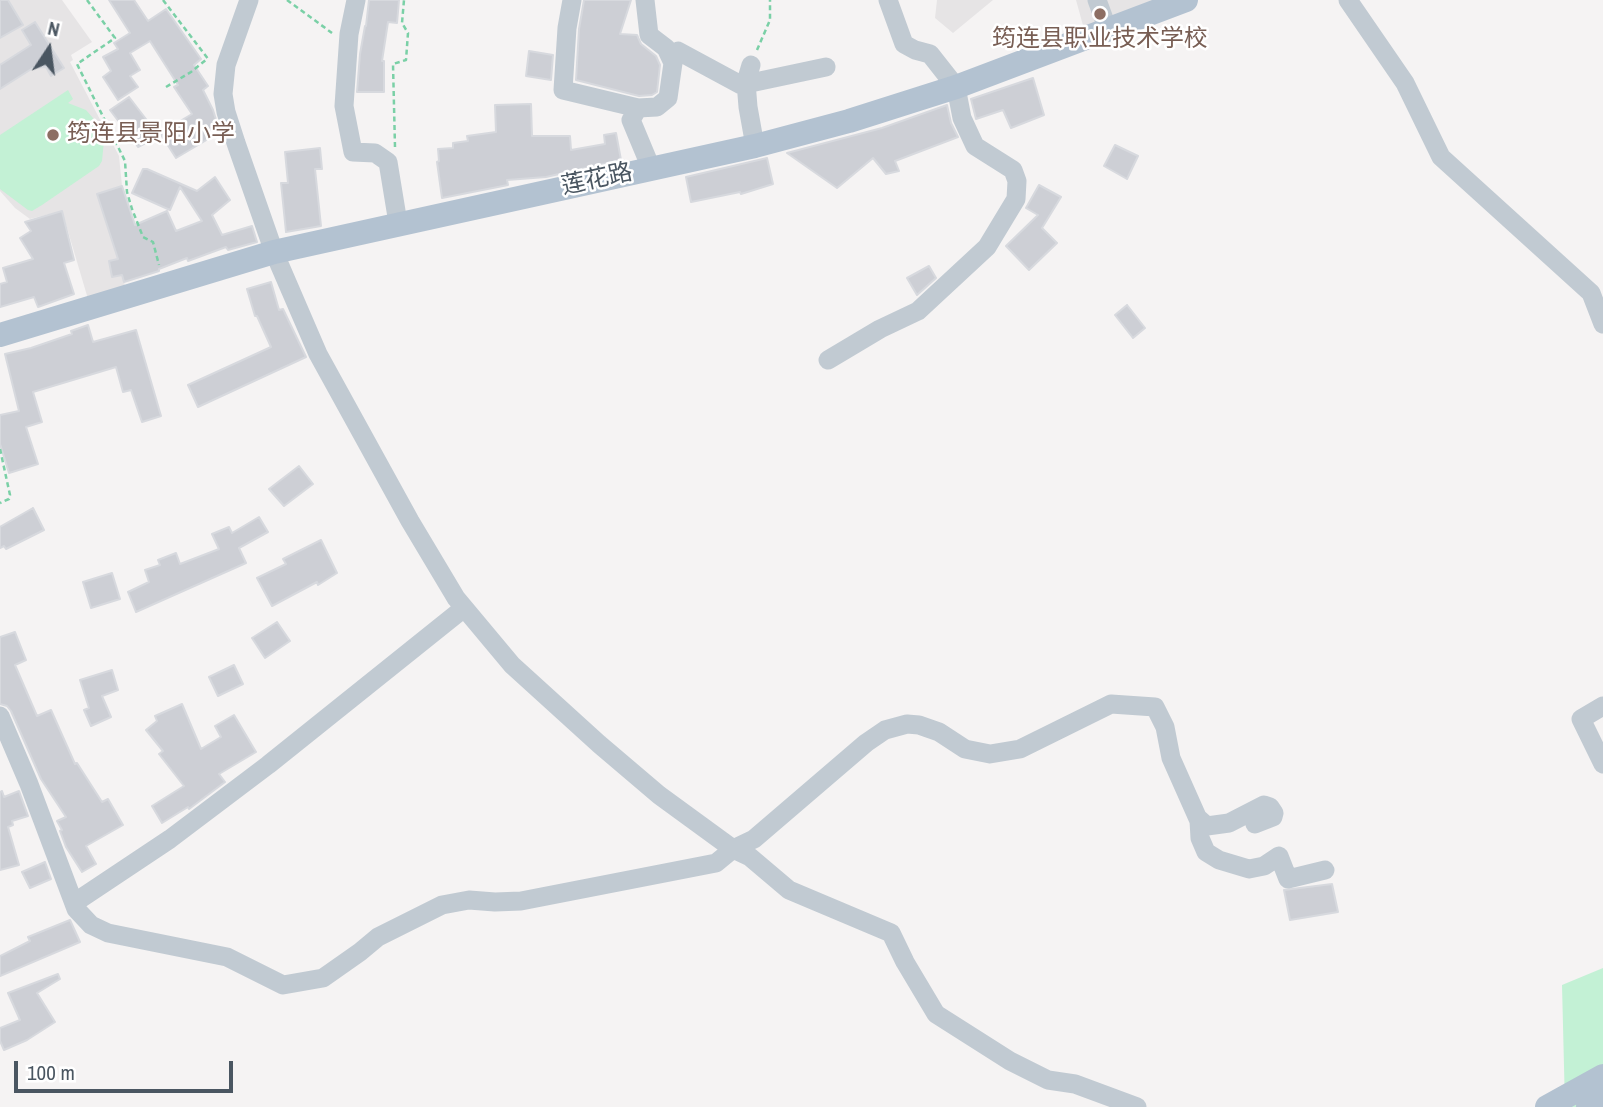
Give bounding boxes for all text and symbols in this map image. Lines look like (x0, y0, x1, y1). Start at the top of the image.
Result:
marker: 筠连县职业技术学校 (1092, 6, 1108, 22)
north arrow (14, 14, 84, 84)
text: N (45, 15, 62, 42)
place label: 筠连县职业技术学校 (992, 26, 1208, 54)
place label: 筠连县景阳小学 (67, 121, 235, 149)
marker: 筠连县景阳小学 (45, 127, 61, 143)
street label: 莲花路 (559, 158, 635, 202)
scale bar (18, 1048, 236, 1092)
text: 100 m (27, 1058, 75, 1087)

